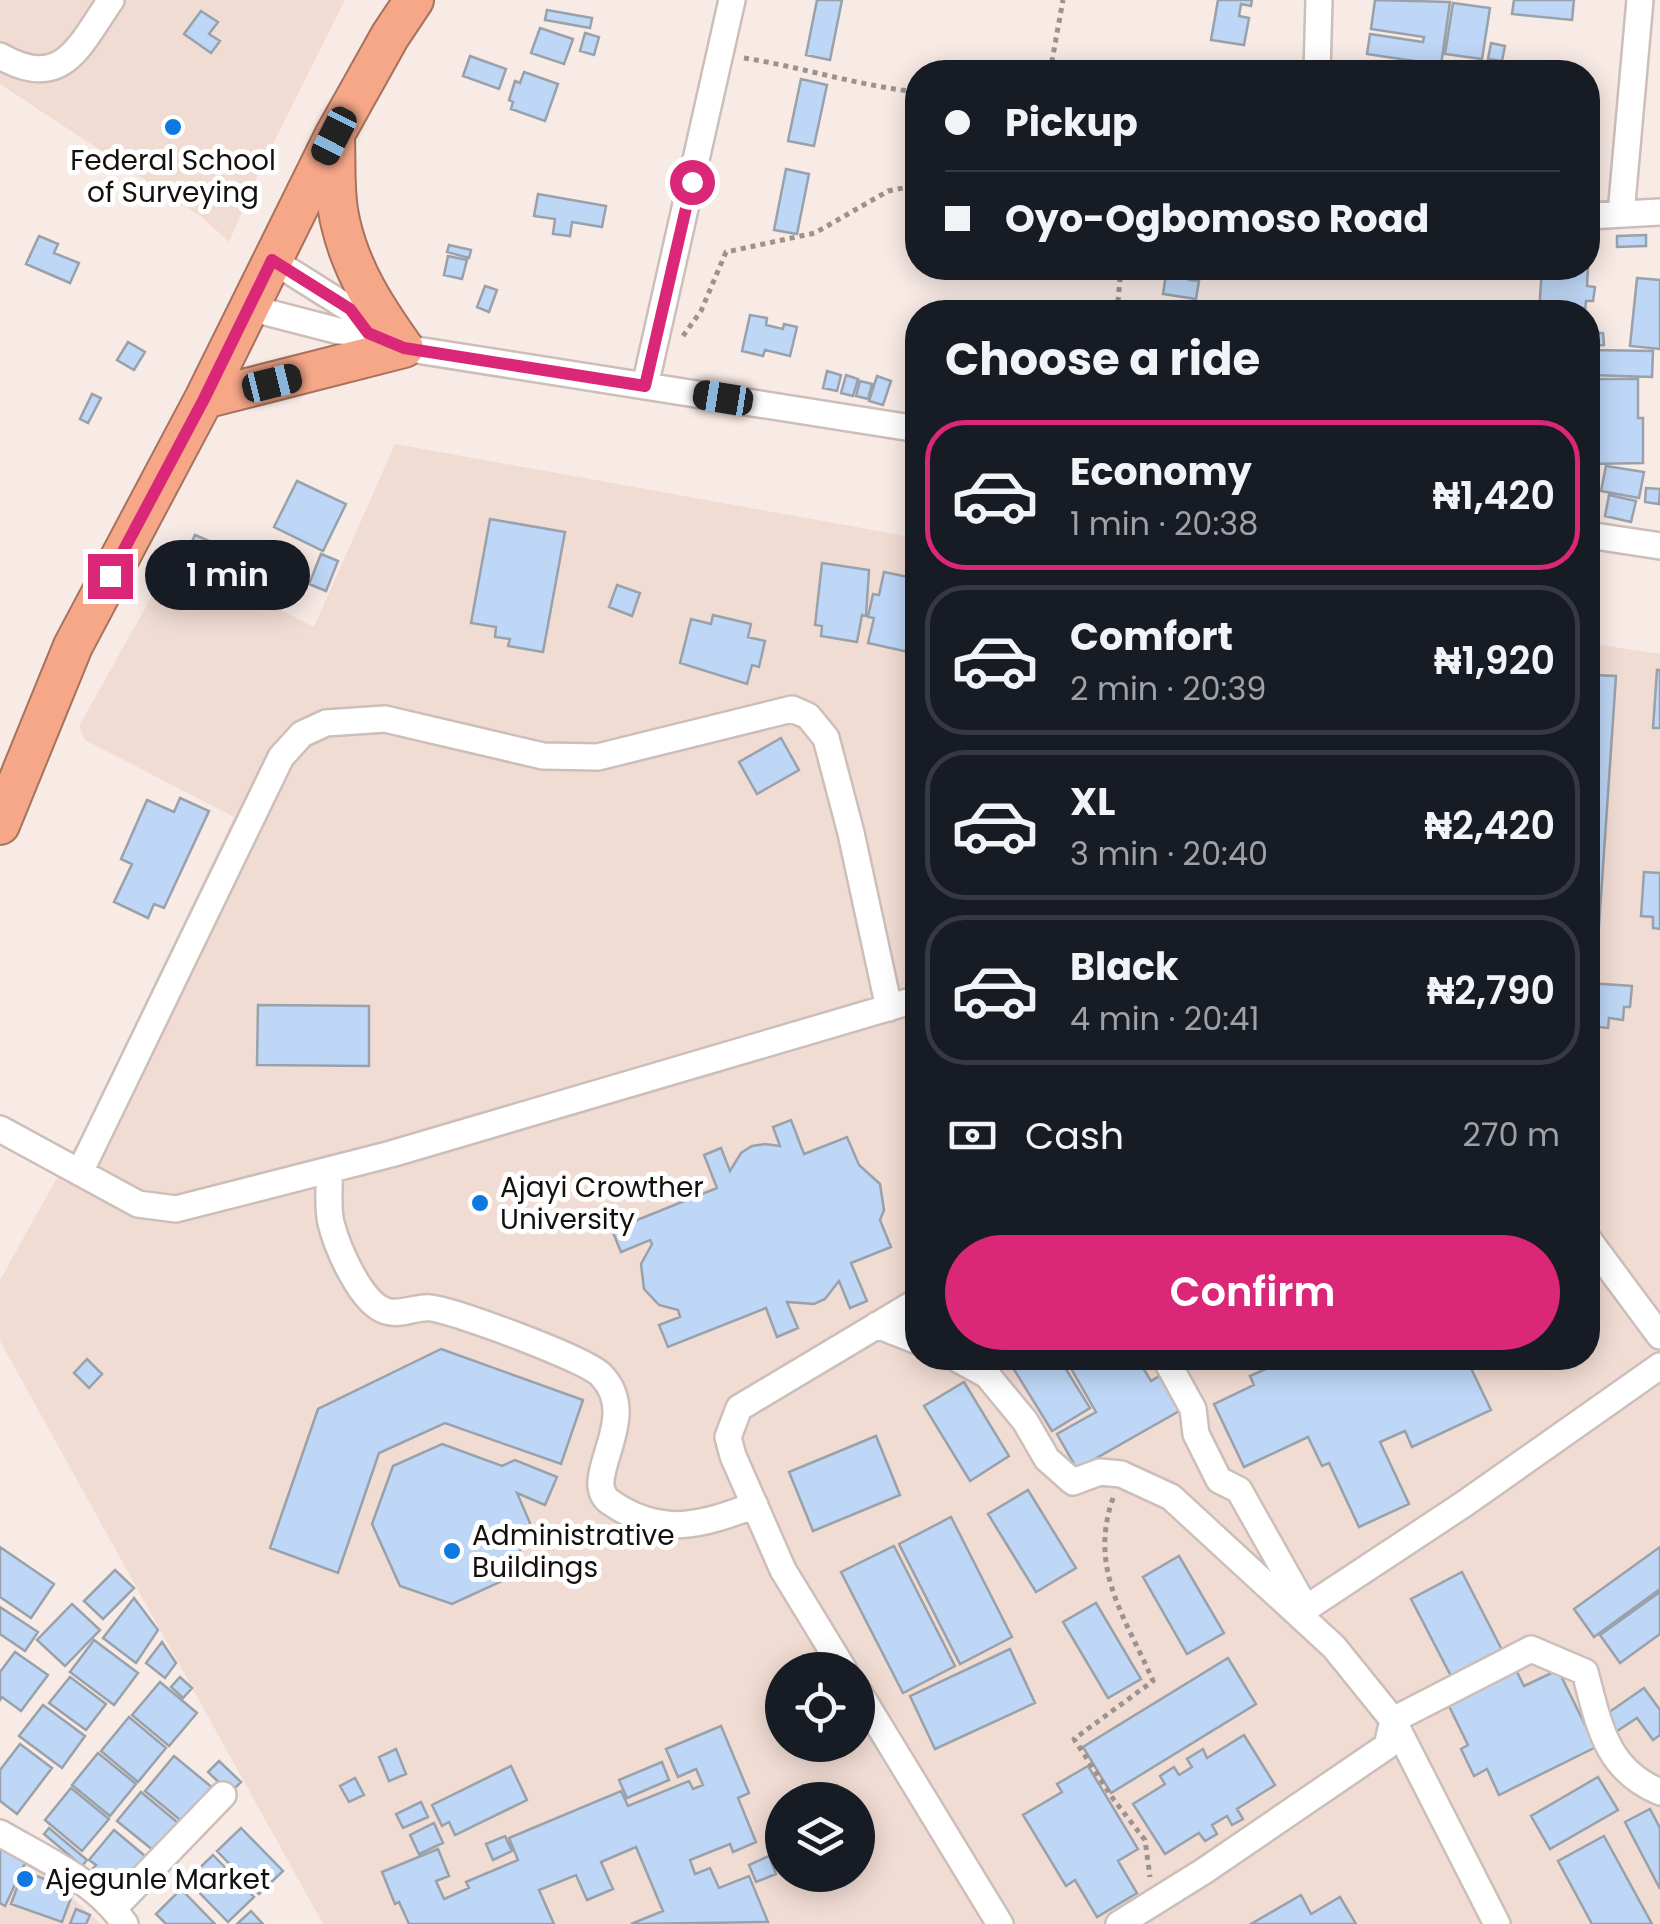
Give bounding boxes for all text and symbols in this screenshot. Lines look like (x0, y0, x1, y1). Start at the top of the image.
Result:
text: Pickup (1005, 96, 1138, 149)
car (307, 102, 361, 170)
marker: Federal School of Surveying (162, 116, 184, 138)
place label: Federal School of Surveying (70, 141, 276, 212)
route start (670, 160, 715, 205)
text: Oyo-Ogbomoso Road (1005, 192, 1429, 245)
text: Choose a ride (945, 328, 1260, 391)
car (239, 361, 305, 405)
car (691, 378, 755, 418)
text: Economy (1070, 445, 1252, 498)
icon: car (950, 450, 1040, 540)
text: ₦1,420 (1433, 469, 1555, 522)
text: 1 min · 20:38 (1070, 501, 1258, 546)
callout: 1 min (145, 541, 310, 611)
text: 1 min (186, 552, 269, 597)
route end (88, 554, 133, 599)
text: Comfort (1070, 610, 1233, 663)
icon: car (950, 615, 1040, 705)
text: ₦1,920 (1434, 634, 1555, 687)
text: 2 min · 20:39 (1070, 666, 1266, 711)
text: XL (1070, 775, 1115, 828)
icon: car (950, 780, 1040, 870)
text: ₦2,420 (1425, 799, 1555, 852)
text: 3 min · 20:40 (1070, 831, 1268, 876)
text: Black (1070, 940, 1179, 993)
icon: car (950, 945, 1040, 1035)
text: ₦2,790 (1427, 964, 1555, 1017)
text: 4 min · 20:41 (1070, 996, 1260, 1041)
icon: cash (945, 1108, 1000, 1163)
text: Cash (1025, 1109, 1124, 1162)
text: 270 m (1463, 1112, 1560, 1157)
place label: Ajayi Crowther University (500, 1168, 704, 1239)
marker: Ajayi Crowther University (469, 1192, 491, 1214)
button: Confirm (945, 1235, 1560, 1350)
place label: Administrative Buildings (472, 1516, 675, 1587)
marker: Administrative Buildings (441, 1540, 463, 1562)
map controls (765, 1652, 875, 1892)
button: locate (765, 1652, 875, 1762)
button: layers (765, 1782, 875, 1892)
place label: Ajegunle Market (45, 1860, 270, 1899)
marker: Ajegunle Market (14, 1868, 36, 1890)

